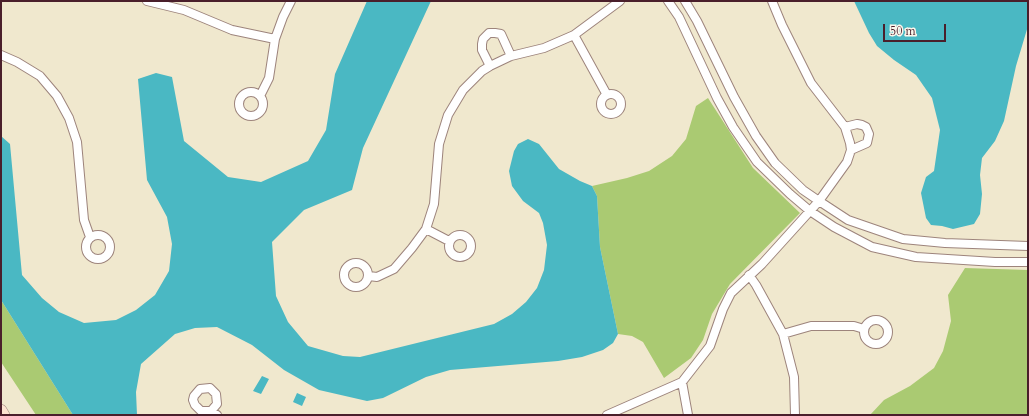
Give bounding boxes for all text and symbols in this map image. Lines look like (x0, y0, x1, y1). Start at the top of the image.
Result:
scale bar (885, 16, 948, 42)
text: 50 m (890, 23, 916, 39)

